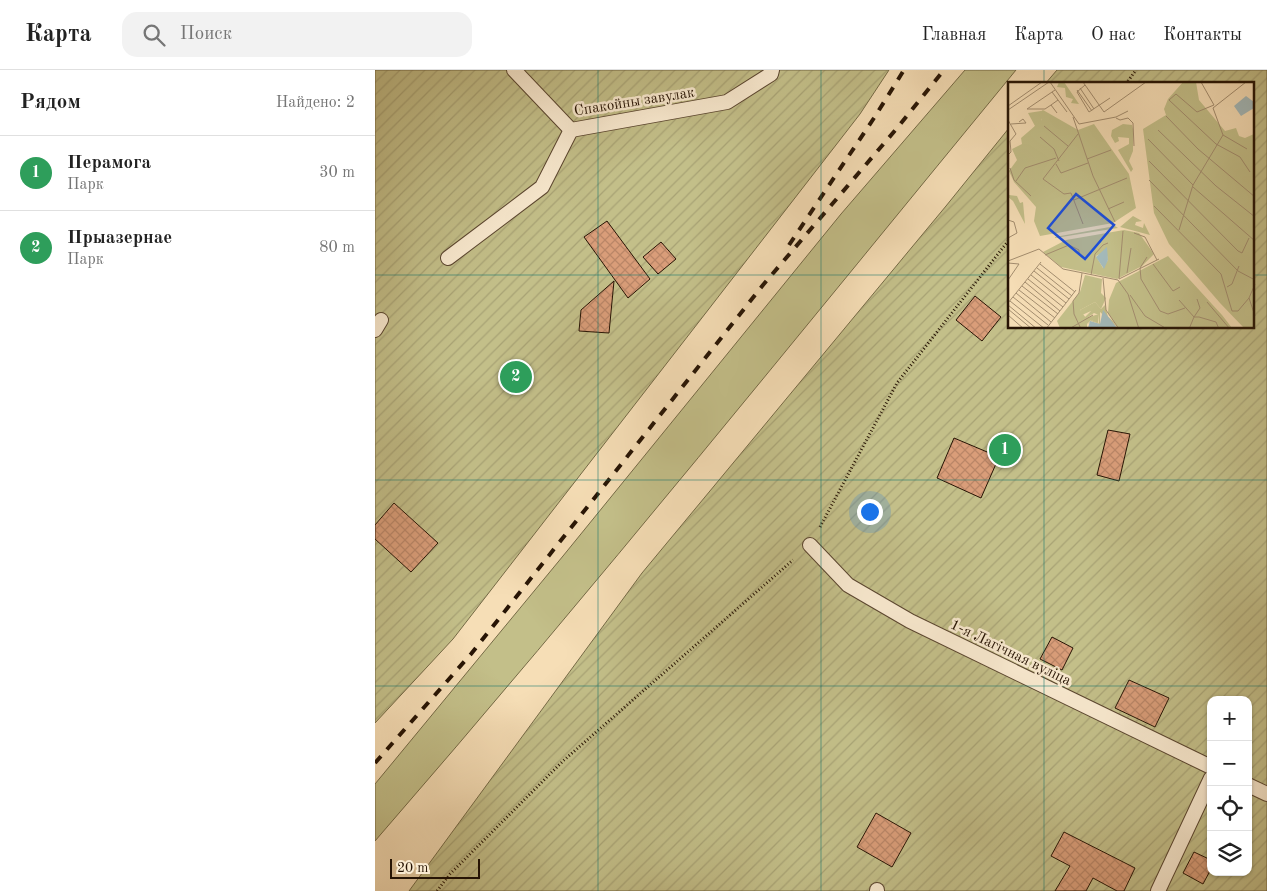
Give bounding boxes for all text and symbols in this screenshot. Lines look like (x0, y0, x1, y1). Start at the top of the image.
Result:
search box (122, 12, 472, 57)
icon: search (140, 21, 168, 49)
text: Карта (25, 23, 92, 47)
text: Поиск (180, 25, 232, 44)
text: Главная (922, 26, 986, 44)
text: Карта (1014, 26, 1063, 44)
text: О нас (1091, 26, 1135, 44)
text: Контакты (1163, 26, 1242, 44)
inset map (1008, 82, 1255, 329)
street label: Спакойны завулак (573, 85, 696, 119)
text: Рядом (20, 92, 81, 113)
text: Найдено: 2 (276, 95, 355, 111)
text: Перамога (67, 154, 151, 173)
text: 1 (31, 165, 41, 181)
text: 30 m (319, 165, 355, 181)
text: Парк (67, 177, 104, 193)
text: Прыазернае (67, 229, 172, 248)
text: 2 (31, 240, 41, 256)
text: 80 m (319, 240, 355, 256)
text: Парк (67, 252, 104, 268)
pin: 2 (500, 358, 532, 396)
pin: 1 (989, 431, 1021, 469)
your location (857, 499, 883, 525)
street label: 1-я Лагічная вуліца (947, 618, 1074, 689)
map controls (1207, 696, 1252, 876)
button: + (1207, 696, 1252, 741)
button: − (1207, 741, 1252, 786)
button: locate (1207, 786, 1252, 831)
button: layers (1207, 831, 1252, 876)
scale bar (390, 856, 480, 879)
text: 20 m (397, 861, 428, 875)

